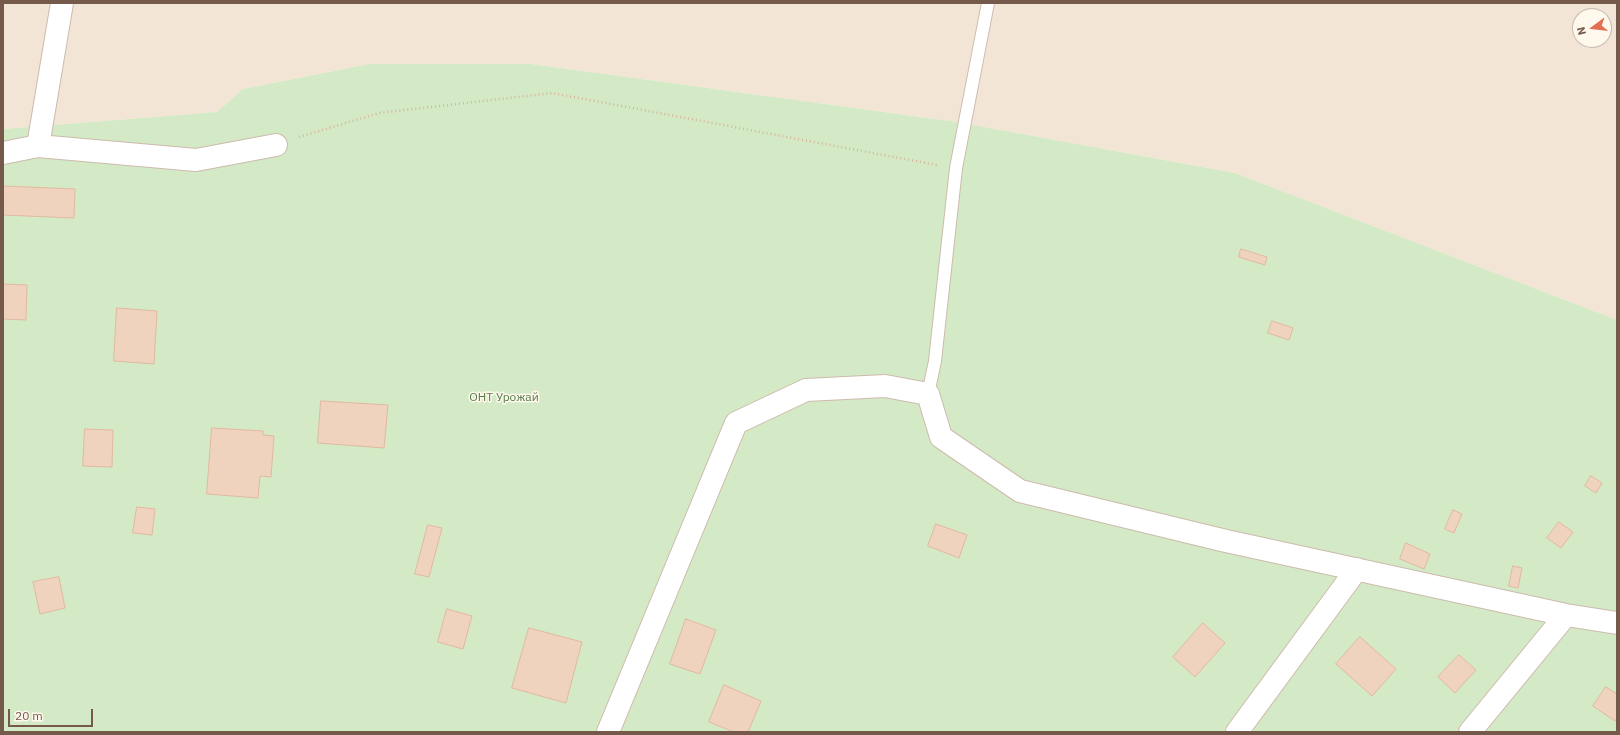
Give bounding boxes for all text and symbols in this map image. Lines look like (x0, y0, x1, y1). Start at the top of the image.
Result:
north arrow (1572, 8, 1612, 48)
text: N (1574, 25, 1589, 37)
park label: ОНТ Урожай (469, 391, 539, 405)
scale bar (10, 701, 95, 727)
text: 20 m (15, 708, 43, 723)

